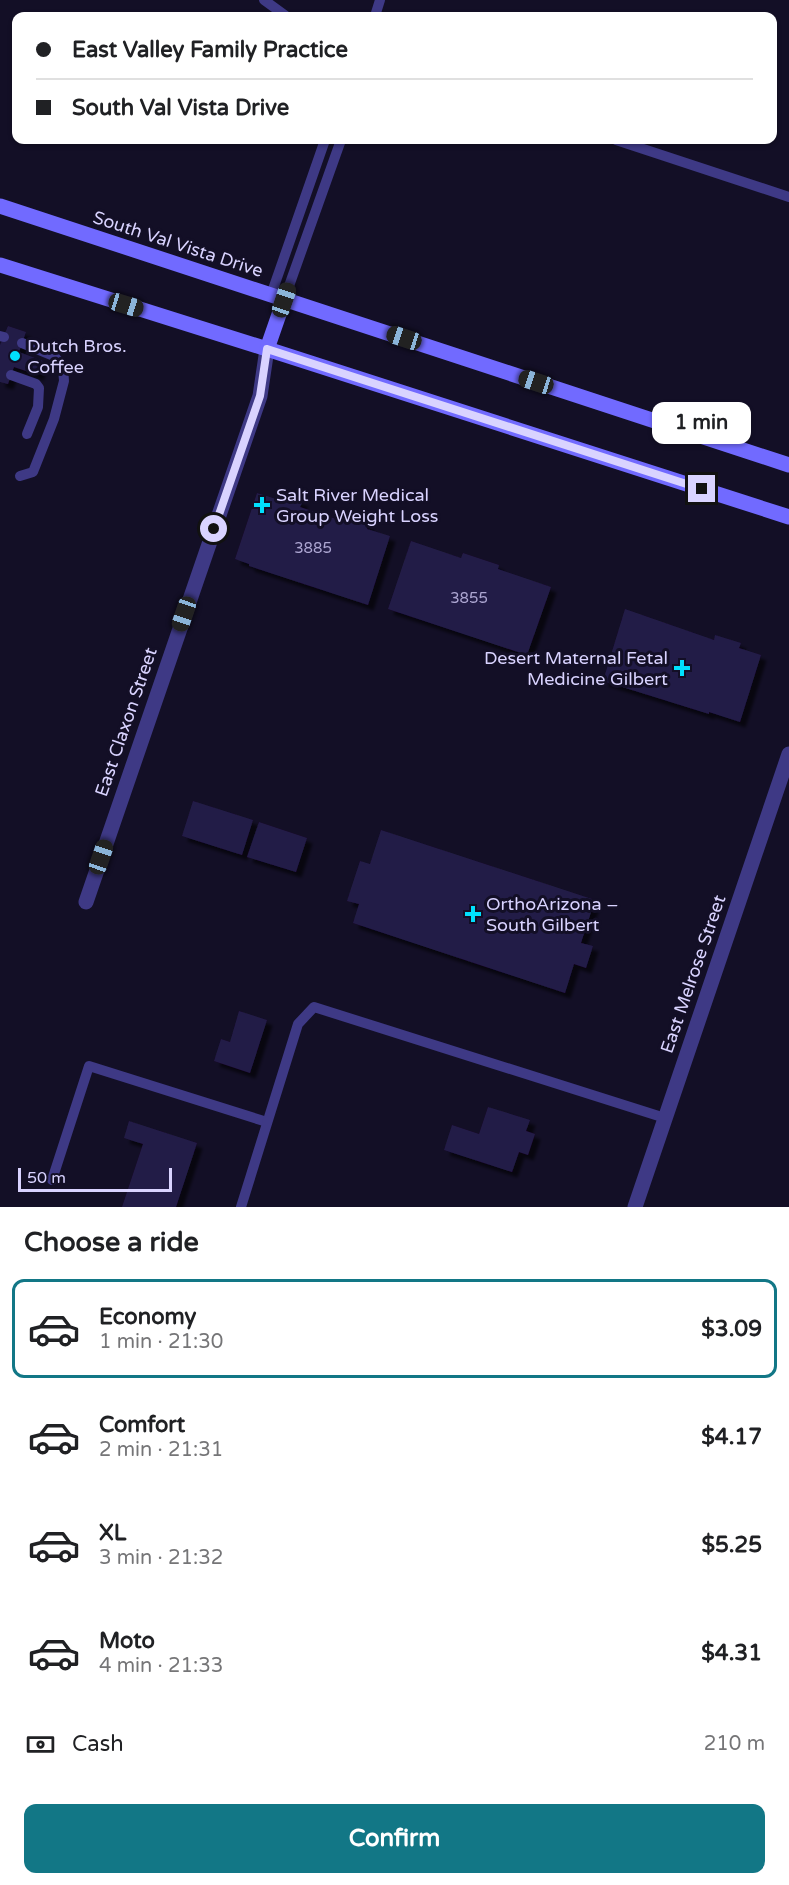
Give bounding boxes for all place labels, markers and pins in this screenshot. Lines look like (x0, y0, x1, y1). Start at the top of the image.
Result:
place label: Dutch Bros. Coffee (27, 335, 127, 378)
marker: Dutch Bros. Coffee (8, 349, 22, 363)
place label: Salt River Medical Group Weight Loss (276, 484, 439, 527)
marker: Salt River Medical Group Weight Loss (253, 496, 271, 514)
place label: Desert Maternal Fetal Medicine Gilbert (484, 647, 668, 690)
marker: Desert Maternal Fetal Medicine Gilbert (673, 659, 691, 677)
place label: OrthoArizona – South Gilbert (486, 893, 619, 936)
marker: OrthoArizona – South Gilbert (464, 905, 482, 923)

